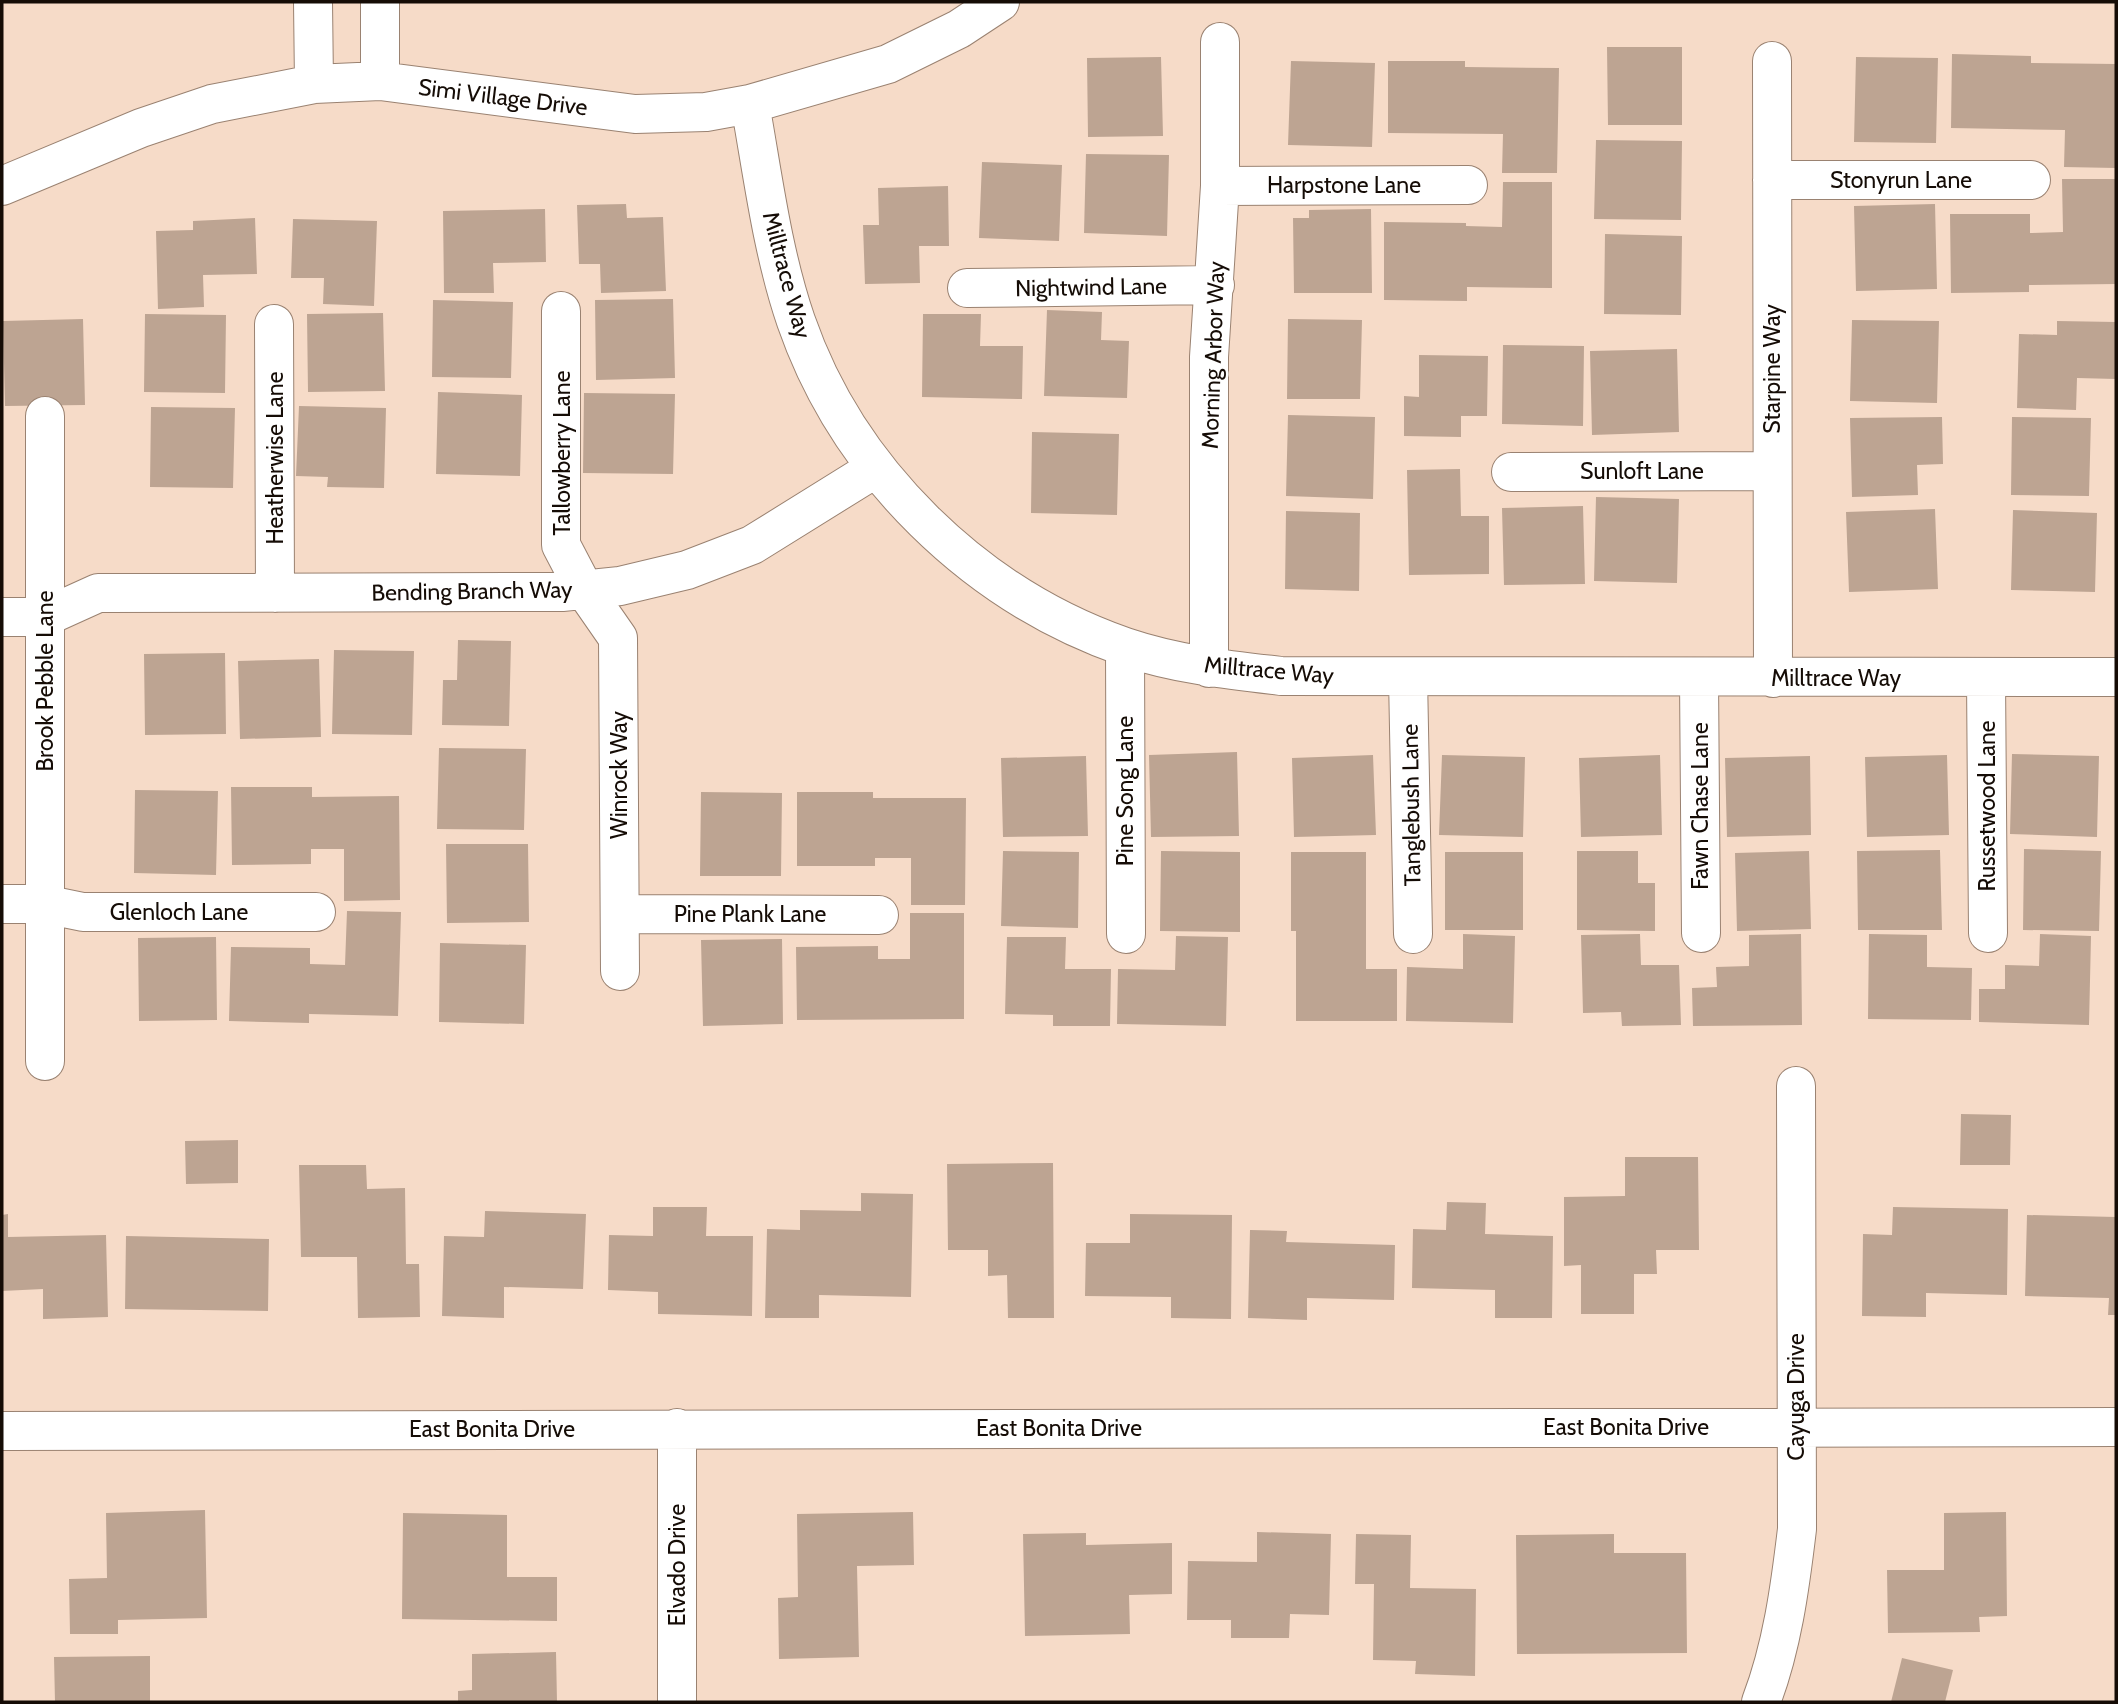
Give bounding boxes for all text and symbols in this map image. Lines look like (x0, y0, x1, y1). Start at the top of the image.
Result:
street label: Simi Village Drive (417, 73, 589, 121)
street label: Stonyrun Lane (1830, 166, 1972, 194)
street label: Harpstone Lane (1267, 171, 1421, 199)
street label: Milltrace Way (757, 208, 817, 342)
street label: Morning Arbor Way (1196, 260, 1230, 449)
street label: Nightwind Lane (1015, 272, 1167, 302)
street label: Starpine Way (1758, 304, 1786, 434)
street label: Tallowberry Lane (548, 370, 576, 535)
street label: Heatherwise Lane (261, 371, 289, 544)
street label: Sunloft Lane (1580, 457, 1704, 485)
street label: Bending Branch Way (371, 575, 573, 607)
street label: Brook Pebble Lane (31, 590, 59, 771)
street label: Milltrace Way (1203, 650, 1335, 690)
street label: Milltrace Way (1771, 664, 1901, 692)
street label: Winrock Way (605, 711, 633, 839)
street label: Pine Song Lane (1111, 716, 1139, 866)
street label: Russetwood Lane (1973, 720, 2001, 892)
street label: Fawn Chase Lane (1686, 722, 1714, 890)
street label: Tanglebush Lane (1396, 723, 1426, 886)
street label: Glenloch Lane (110, 898, 248, 926)
street label: Pine Plank Lane (674, 900, 827, 928)
street label: Cayuga Drive (1782, 1333, 1810, 1461)
street label: East Bonita Drive (1543, 1413, 1709, 1441)
street label: East Bonita Drive (976, 1414, 1142, 1442)
street label: East Bonita Drive (409, 1415, 575, 1443)
street label: Elvado Drive (663, 1504, 691, 1626)

